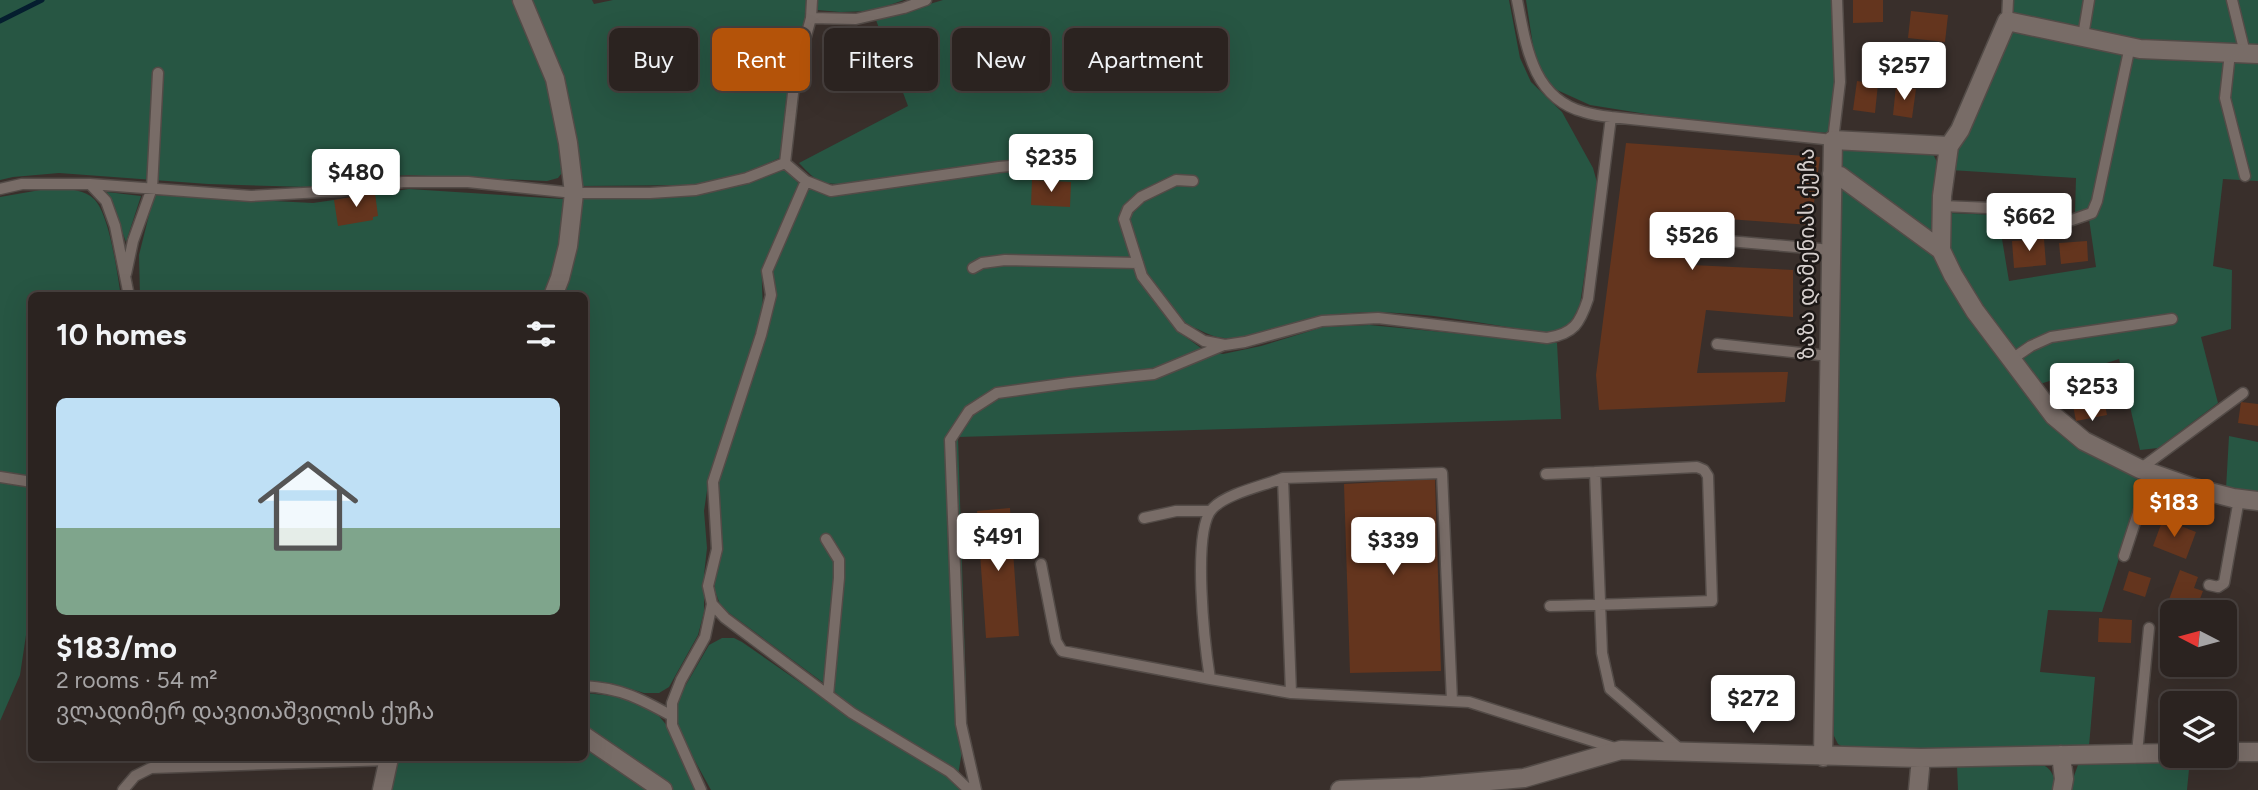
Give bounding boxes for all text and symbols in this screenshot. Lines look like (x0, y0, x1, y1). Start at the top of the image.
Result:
chip: Buy (609, 28, 698, 91)
chip: Rent (712, 28, 810, 91)
chip: Filters (824, 28, 938, 91)
chip: New (952, 28, 1050, 91)
chip: Apartment (1064, 28, 1228, 91)
pin: $257 (1863, 42, 1945, 102)
text: $257 (1878, 51, 1930, 79)
pin: $235 (1010, 134, 1092, 194)
text: $235 (1025, 143, 1077, 171)
street label: ზაზა დამენიას ქუჩა (1794, 148, 1820, 360)
pin: $480 (315, 150, 397, 209)
text: $480 (328, 158, 384, 186)
pin: $662 (1988, 194, 2070, 253)
text: $662 (2003, 202, 2055, 230)
pin: $526 (1651, 212, 1733, 272)
text: $526 (1666, 221, 1718, 249)
icon: filters (522, 315, 560, 353)
text: 10 homes (56, 316, 187, 353)
pin: $253 (2051, 364, 2133, 423)
text: $253 (2066, 372, 2118, 400)
icon: home (245, 443, 371, 569)
pin: $183 (2133, 480, 2215, 539)
text: $183 (2149, 488, 2199, 516)
pin: $491 (957, 514, 1039, 573)
pin: $339 (1352, 518, 1434, 577)
text: $491 (973, 522, 1023, 550)
text: $339 (1367, 526, 1419, 554)
north arrow (2160, 600, 2236, 677)
map controls (2160, 600, 2237, 768)
text: $183/mo (56, 629, 177, 666)
text: 2 rooms · 54 m² (56, 666, 218, 694)
pin: $272 (1712, 676, 1794, 735)
text: $272 (1727, 684, 1779, 712)
button: layers (2160, 691, 2237, 768)
text: ვლადიმერ დავითაშვილის ქუჩა (56, 697, 434, 725)

